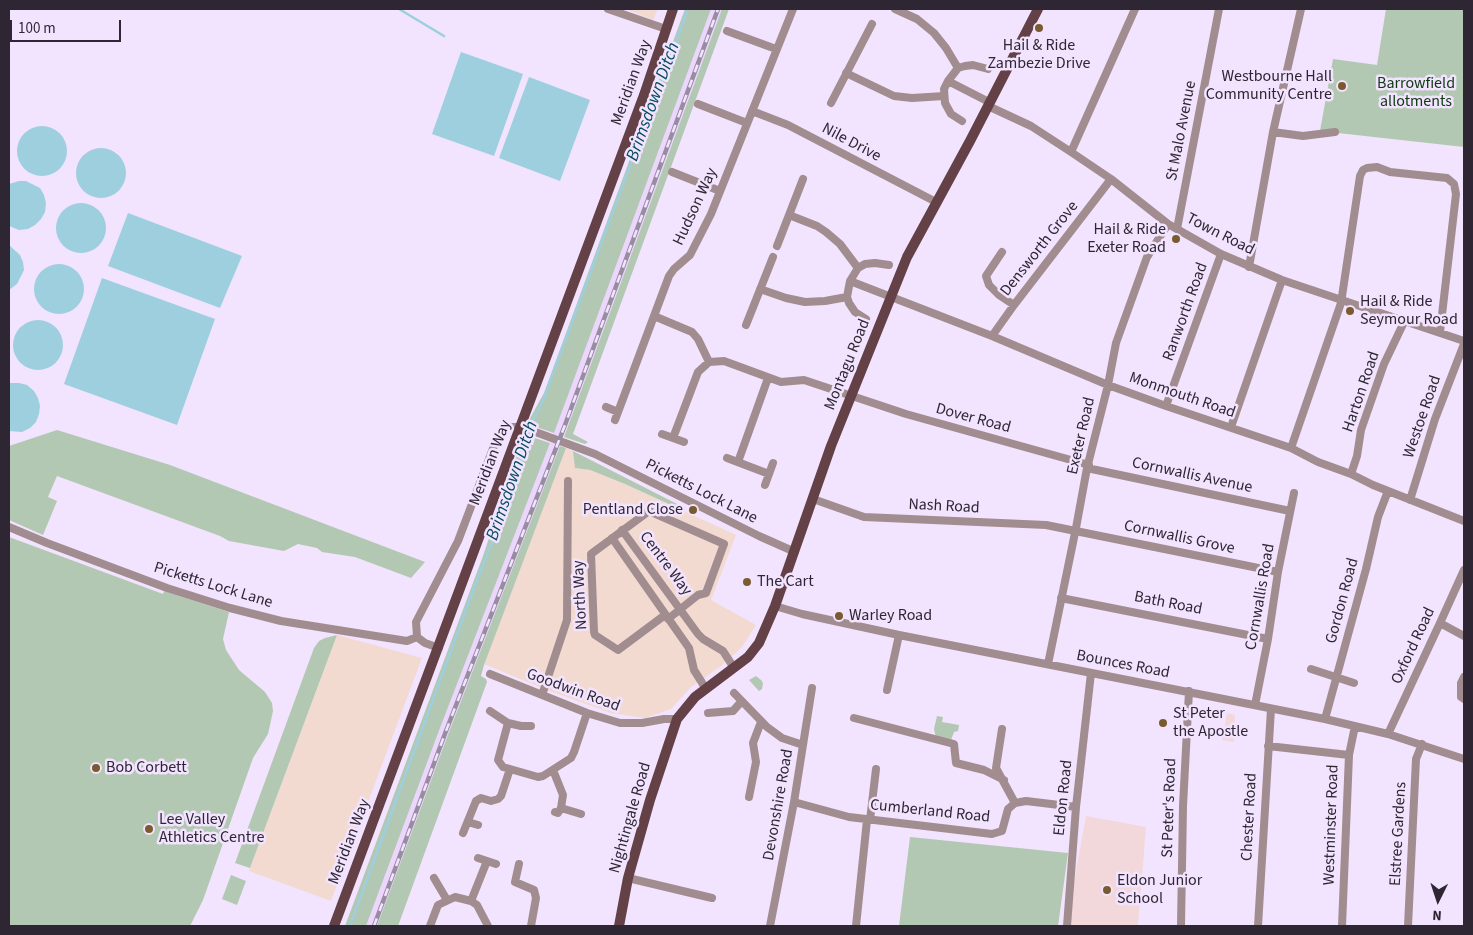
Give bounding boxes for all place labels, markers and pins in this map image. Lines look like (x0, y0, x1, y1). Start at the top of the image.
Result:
marker: Hail & Ride Zambezie Drive (1033, 22, 1045, 34)
place label: Hail & Ride Zambezie Drive (987, 36, 1091, 74)
place label: Westbourne Hall Community Centre (1206, 67, 1332, 105)
marker: Westbourne Hall Community Centre (1336, 80, 1348, 92)
place label: Hail & Ride Exeter Road (1087, 220, 1166, 258)
marker: Hail & Ride Exeter Road (1170, 233, 1182, 245)
place label: Hail & Ride Seymour Road (1360, 292, 1458, 330)
marker: Hail & Ride Seymour Road (1344, 305, 1356, 317)
place label: Pentland Close (583, 500, 683, 520)
marker: Pentland Close (687, 504, 699, 516)
place label: The Cart (757, 572, 814, 592)
marker: The Cart (741, 576, 753, 588)
place label: Warley Road (849, 606, 932, 626)
marker: Warley Road (833, 610, 845, 622)
place label: St Peter the Apostle (1173, 704, 1248, 742)
marker: St Peter the Apostle (1157, 717, 1169, 729)
place label: Bob Corbett (106, 758, 187, 778)
marker: Bob Corbett (90, 762, 102, 774)
place label: Lee Valley Athletics Centre (159, 810, 265, 848)
marker: Lee Valley Athletics Centre (143, 823, 155, 835)
place label: Eldon Junior School (1117, 871, 1202, 909)
marker: Eldon Junior School (1101, 884, 1113, 896)

